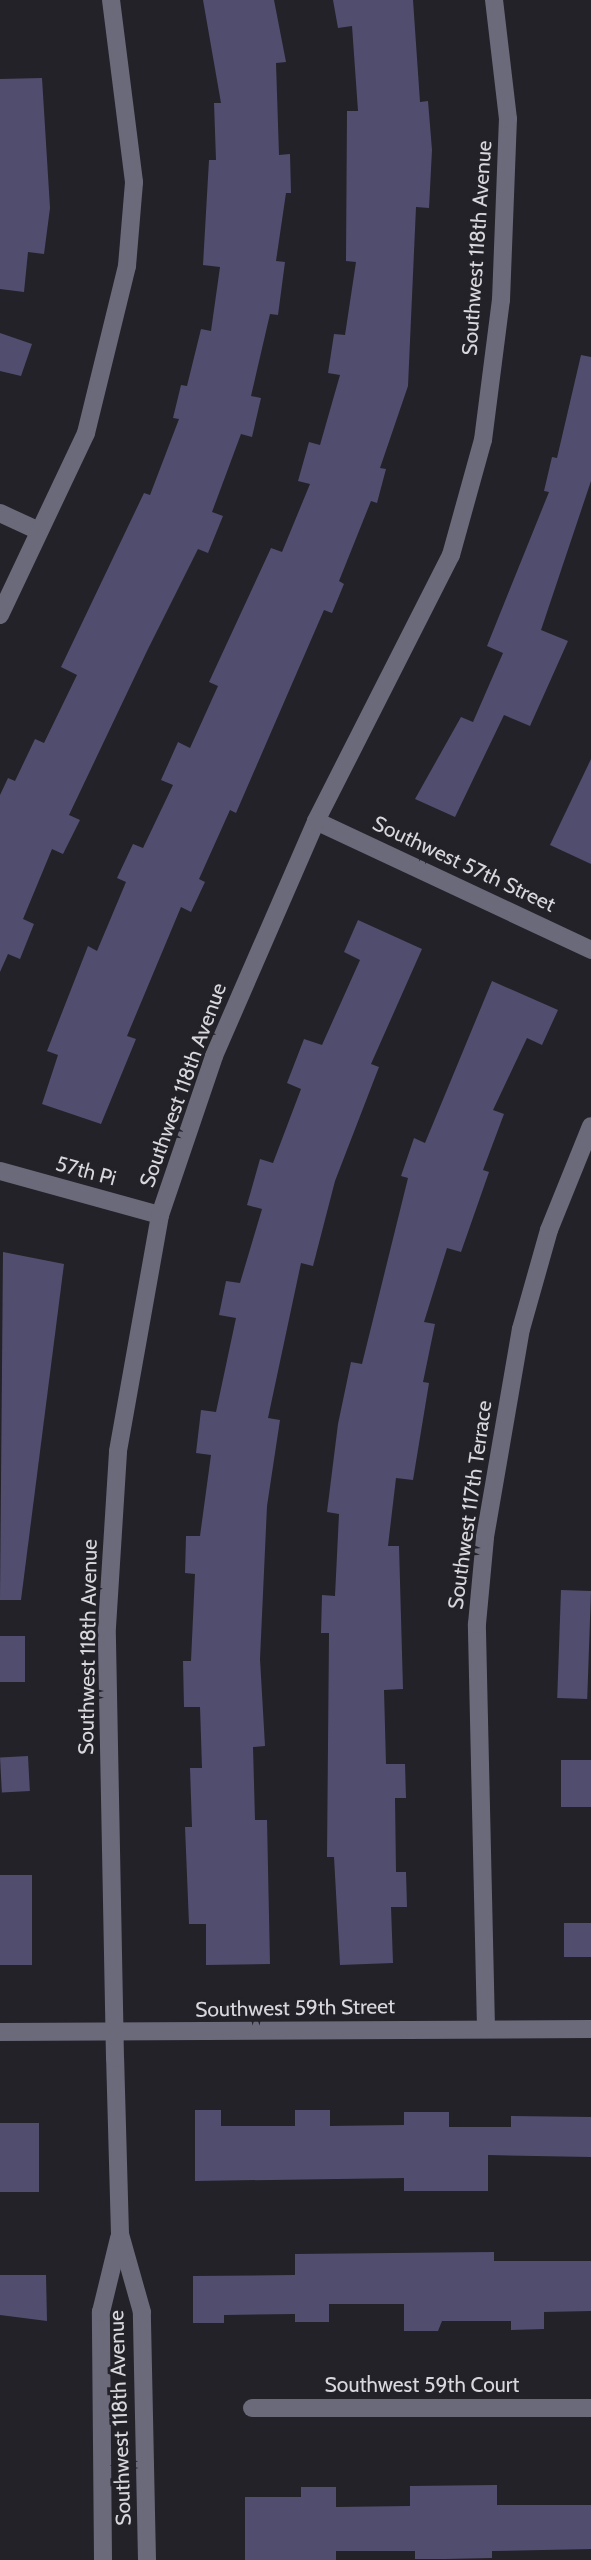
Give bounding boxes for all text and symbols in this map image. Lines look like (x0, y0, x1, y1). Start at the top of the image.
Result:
street label: Southwest 118th Avenue (457, 140, 497, 356)
street label: Southwest 57th Street (369, 811, 559, 917)
street label: Southwest 118th Avenue (134, 979, 232, 1191)
street label: 57th Pi (53, 1151, 119, 1191)
street label: Southwest 117th Terrace (443, 1399, 497, 1611)
street label: Southwest 118th Avenue (74, 1539, 102, 1755)
street label: Southwest 59th Street (195, 1994, 395, 2022)
street label: Southwest 118th Avenue (104, 2310, 136, 2526)
street label: Southwest 59th Court (325, 2372, 519, 2398)

